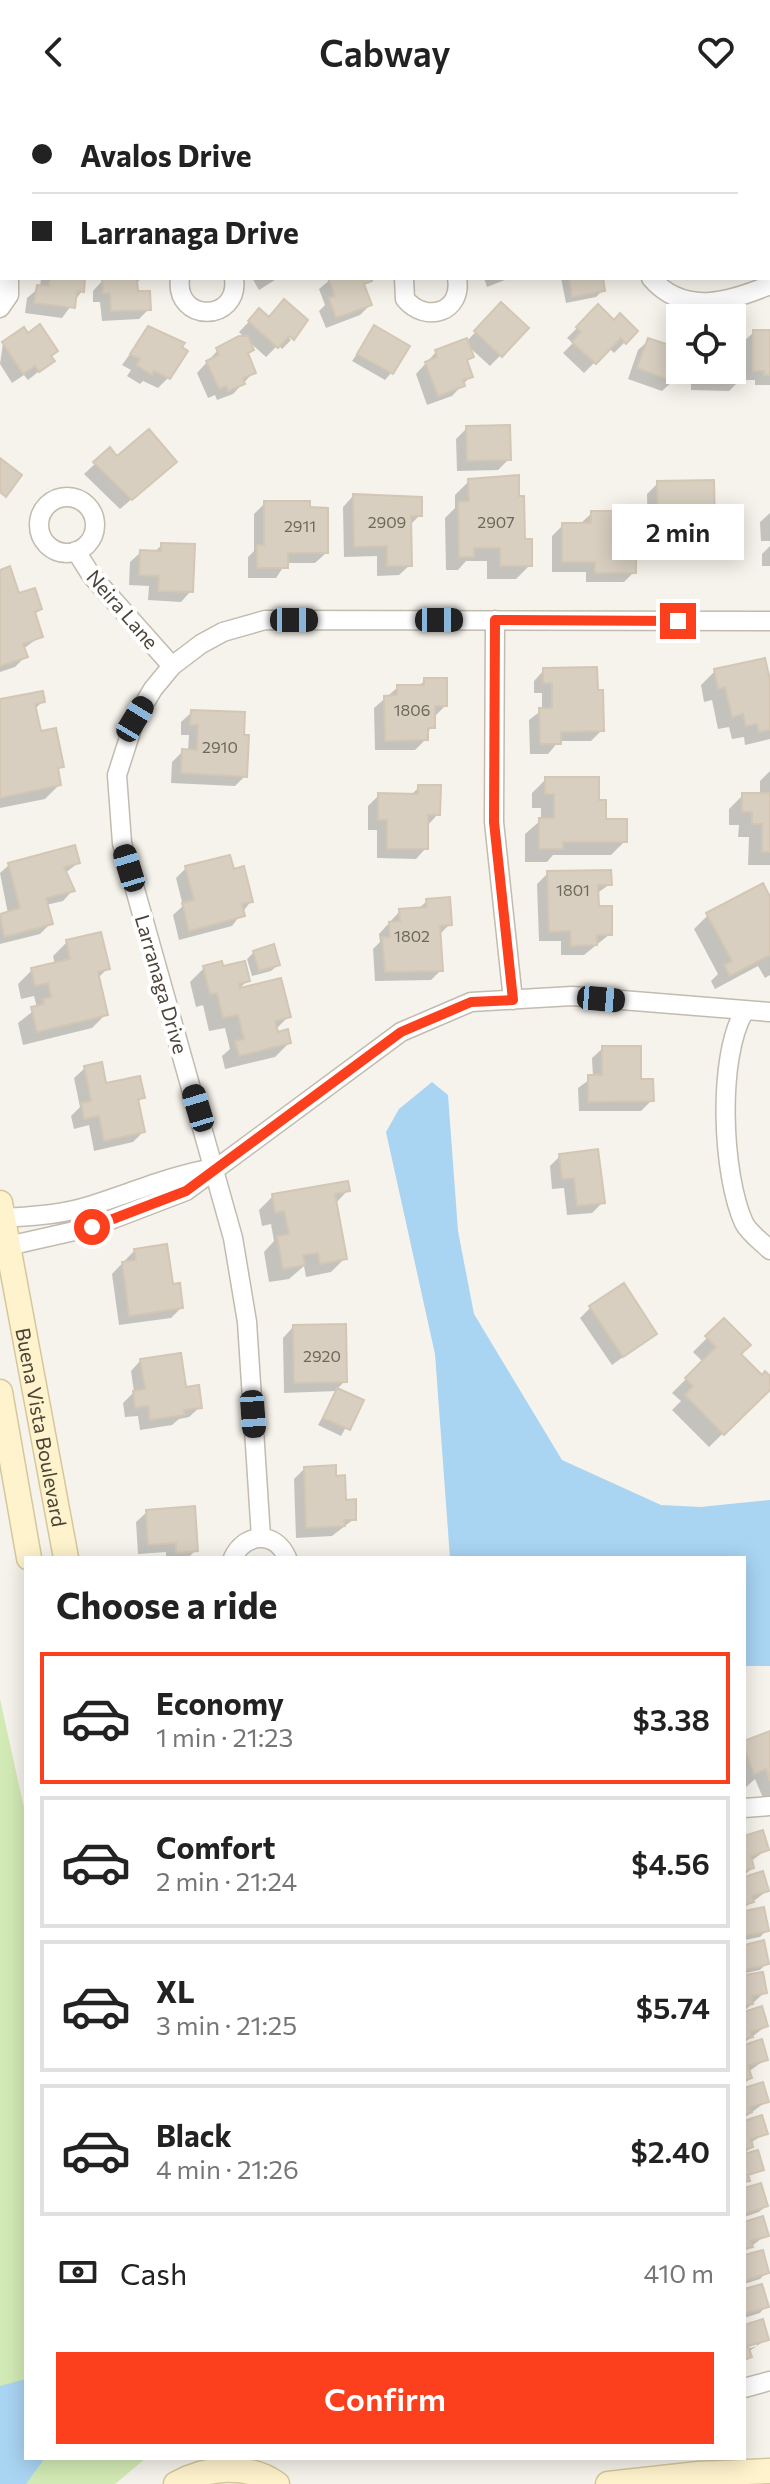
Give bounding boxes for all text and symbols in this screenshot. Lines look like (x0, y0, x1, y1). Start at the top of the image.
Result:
icon: back (32, 30, 76, 74)
text: Cabway (319, 30, 451, 74)
icon: heart (694, 30, 738, 74)
text: Avalos Drive (80, 136, 252, 173)
text: Larranaga Drive (80, 213, 299, 250)
map controls (666, 304, 746, 384)
button: locate (666, 304, 746, 384)
callout: 2 min (612, 505, 744, 561)
house number: 2909 (368, 512, 406, 531)
house number: 2907 (477, 512, 515, 531)
house number: 2911 (284, 516, 316, 535)
text: 2 min (646, 516, 710, 547)
street label: Neira Lane (82, 565, 164, 653)
route end (660, 603, 696, 639)
car (270, 608, 318, 632)
car (415, 608, 463, 632)
car (112, 692, 158, 746)
house number: 1806 (394, 700, 430, 719)
house number: 2910 (202, 737, 238, 756)
car (111, 842, 147, 894)
house number: 1801 (556, 880, 590, 899)
street label: Larranaga Drive (131, 912, 193, 1056)
house number: 1802 (394, 926, 430, 945)
car (576, 985, 626, 1013)
car (180, 1082, 216, 1134)
route start (74, 1209, 110, 1245)
street label: Buena Vista Boulevard (11, 1326, 72, 1529)
house number: 2920 (303, 1346, 341, 1365)
car (239, 1389, 267, 1439)
text: Choose a ride (56, 1582, 277, 1626)
icon: car (60, 1682, 132, 1754)
text: Economy (156, 1684, 284, 1721)
text: $3.38 (633, 1700, 710, 1737)
text: 1 min · 21:23 (156, 1721, 293, 1752)
icon: car (60, 1826, 132, 1898)
text: Comfort (156, 1828, 275, 1865)
text: $4.56 (631, 1844, 710, 1881)
text: 2 min · 21:24 (156, 1865, 297, 1896)
icon: car (60, 1970, 132, 2042)
text: XL (156, 1972, 195, 2009)
text: $5.74 (636, 1988, 710, 2025)
text: 3 min · 21:25 (156, 2009, 297, 2040)
icon: car (60, 2114, 132, 2186)
text: Black (156, 2116, 232, 2153)
text: $2.40 (631, 2132, 710, 2169)
text: 4 min · 21:26 (156, 2153, 299, 2184)
icon: cash (56, 2250, 100, 2294)
text: Cash (120, 2254, 187, 2291)
text: 410 m (643, 2257, 714, 2288)
button: Confirm (56, 2352, 714, 2444)

